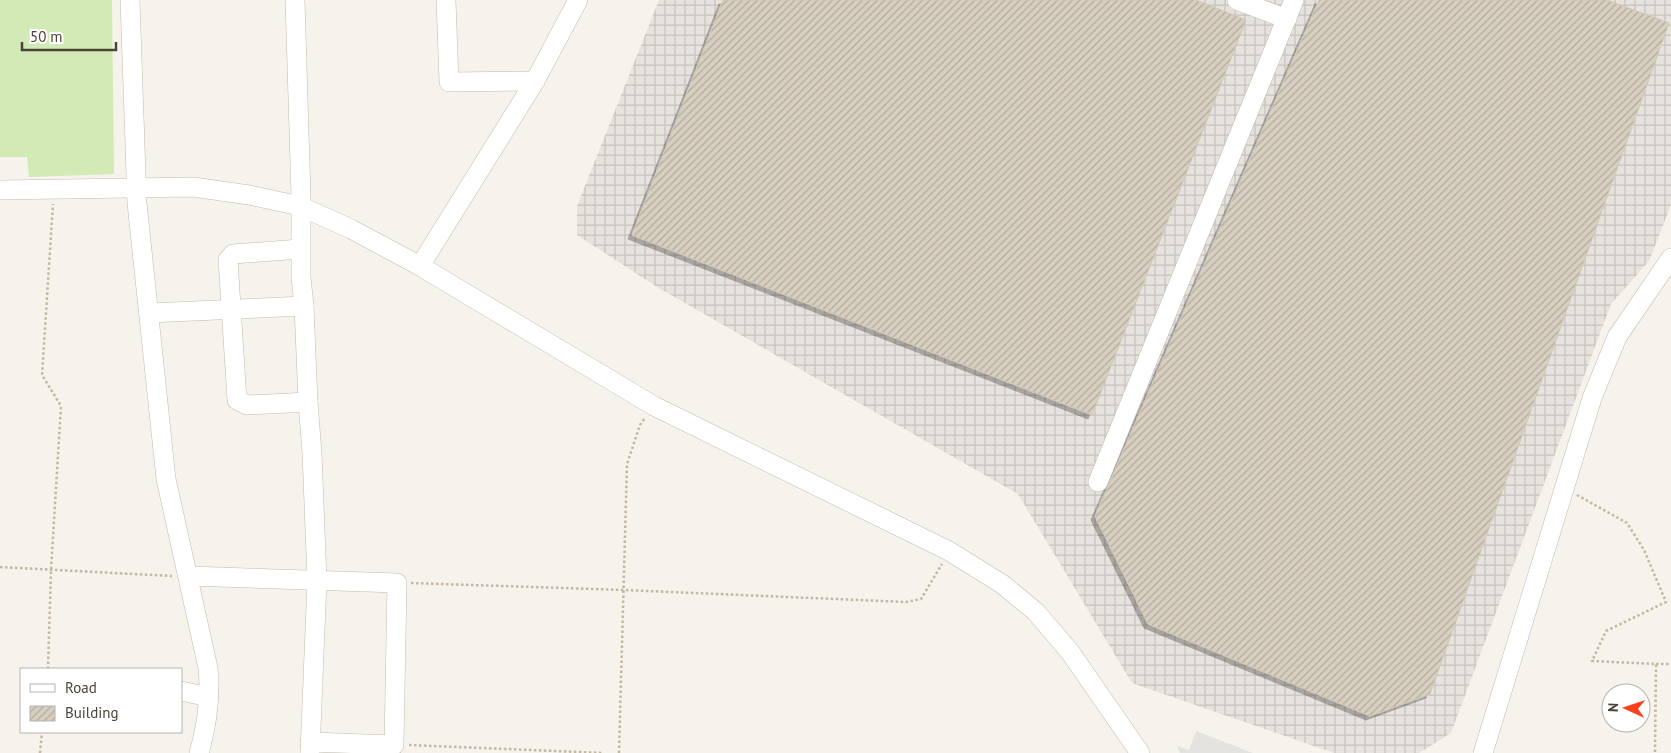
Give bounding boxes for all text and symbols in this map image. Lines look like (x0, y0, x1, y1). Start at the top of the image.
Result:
scale bar (22, 20, 116, 52)
text: 50 m (30, 27, 63, 46)
legend (20, 668, 182, 733)
text: Road (65, 678, 97, 697)
north arrow (1601, 683, 1651, 733)
text: N (1604, 702, 1622, 712)
text: Building (65, 703, 119, 722)

